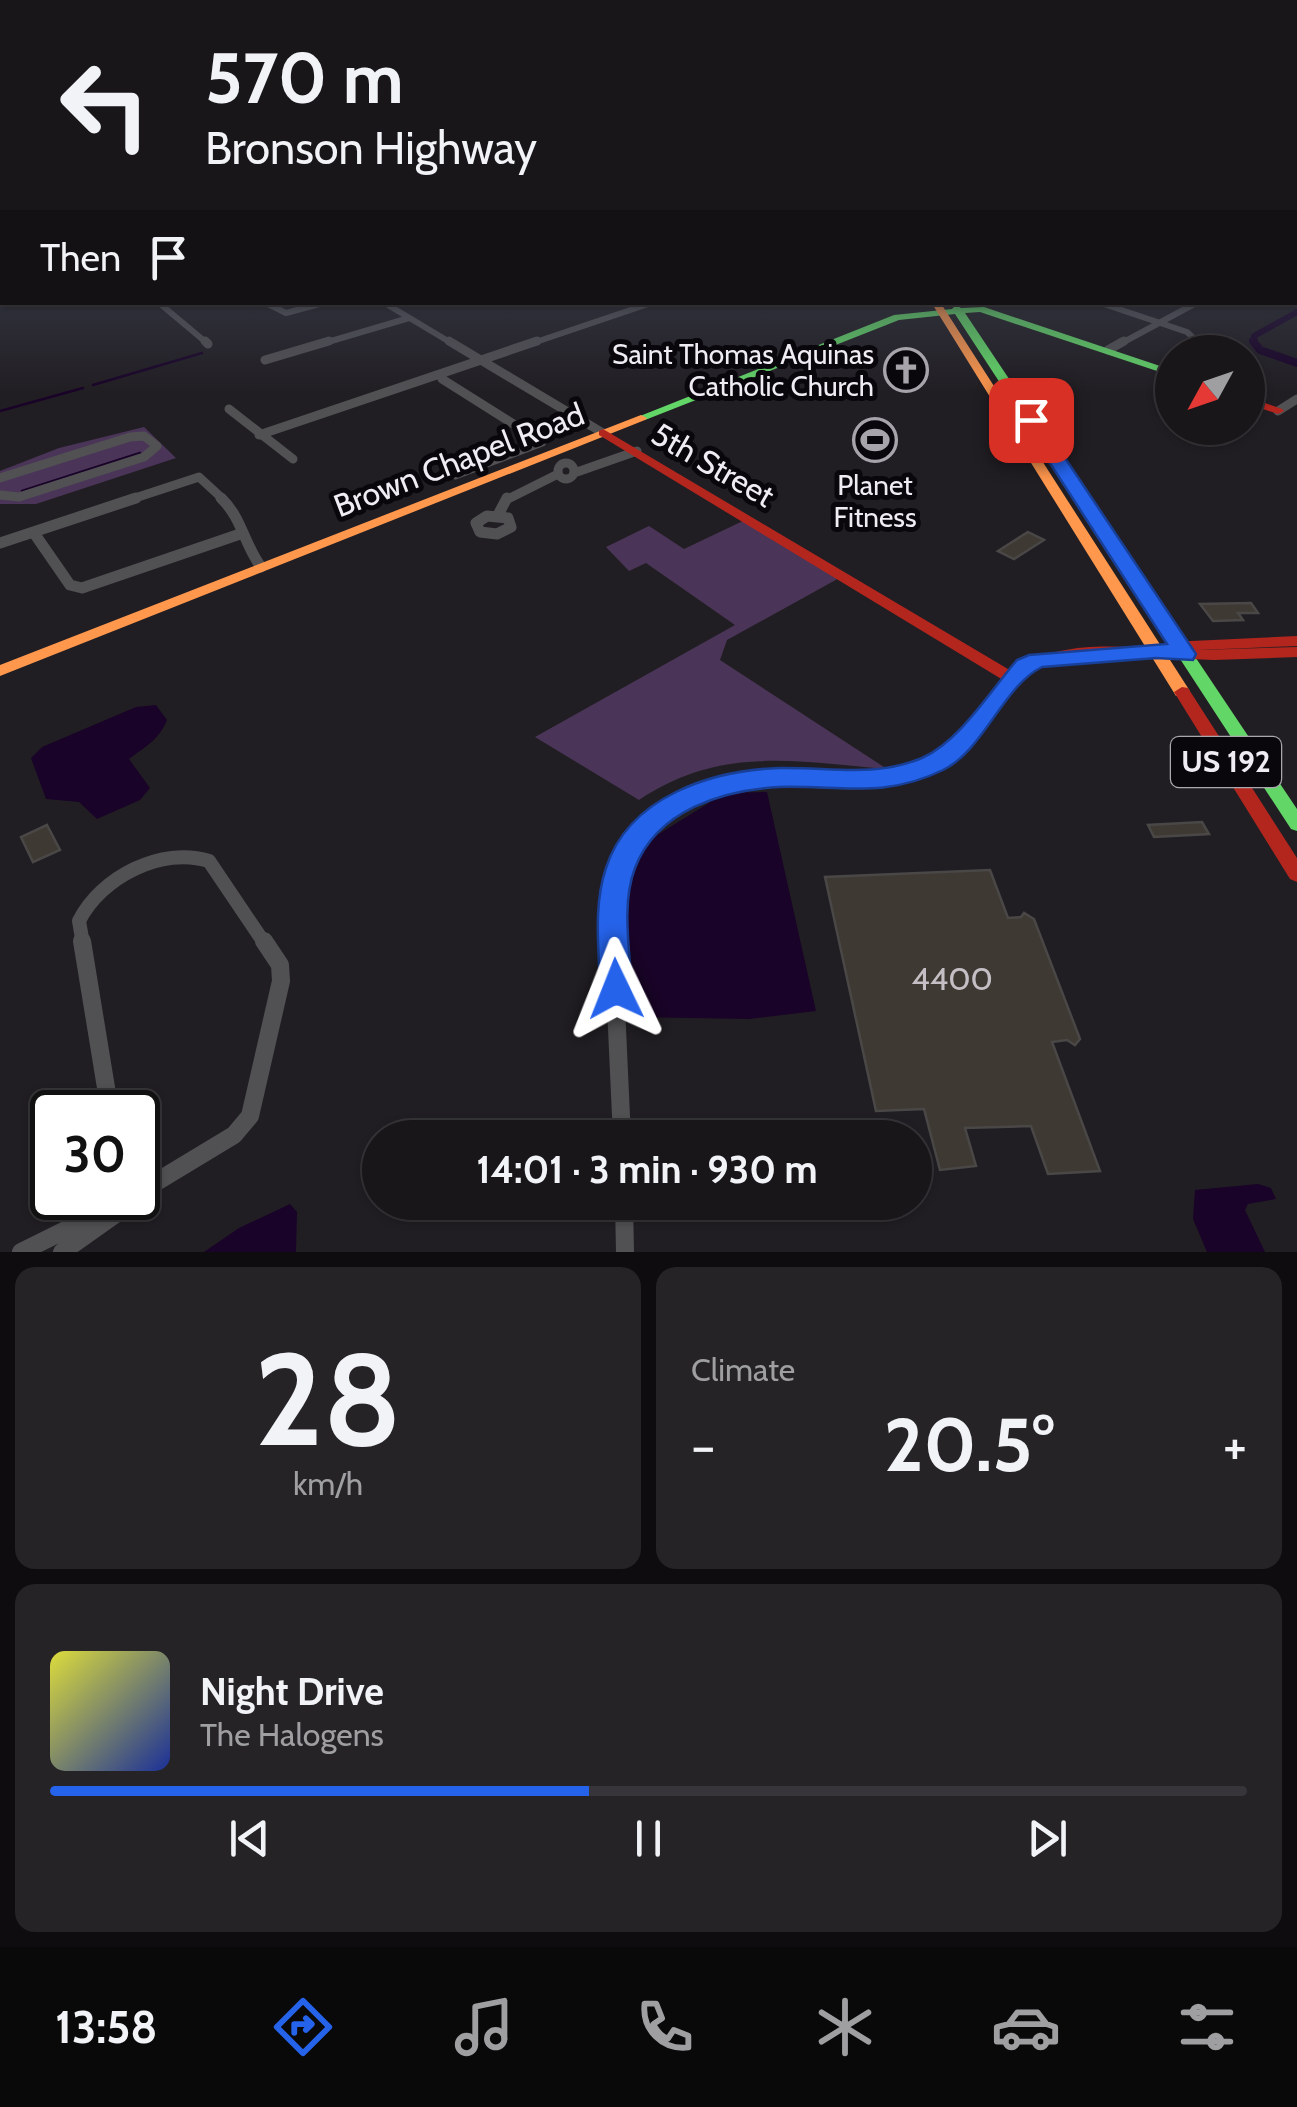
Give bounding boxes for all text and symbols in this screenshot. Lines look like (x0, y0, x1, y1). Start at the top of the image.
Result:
text: 570 m (205, 35, 404, 121)
icon: left (40, 40, 170, 170)
text: Bronson Highway (205, 121, 537, 175)
icon: arrive (141, 230, 196, 285)
text: Then (40, 234, 121, 281)
north arrow (1155, 335, 1265, 445)
map controls (1155, 335, 1265, 445)
place label: Saint Thomas Aquinas Catholic Church (612, 337, 874, 403)
church icon: Saint Thomas Aquinas Catholic Church (883, 347, 929, 393)
pin (989, 378, 1074, 463)
icon: arrive (1004, 393, 1059, 448)
street label: Brown Chapel Road (328, 394, 590, 525)
street label: 5th Street (645, 414, 782, 515)
sports icon: Planet Fitness (852, 417, 898, 463)
place label: Planet Fitness (834, 468, 917, 534)
road number: US 192 (1171, 737, 1281, 787)
position arrow (564, 937, 668, 1041)
house number: 4400 (911, 959, 993, 998)
speed limit sign: 30 (30, 1090, 160, 1220)
text: 14:01 · 3 min · 930 m (476, 1146, 818, 1193)
text: 28 (254, 1320, 402, 1478)
text: Climate (691, 1350, 795, 1389)
text: 20.5° (884, 1399, 1054, 1490)
text: − (691, 1412, 715, 1479)
text: + (1223, 1412, 1247, 1479)
text: km/h (293, 1464, 363, 1503)
text: Night Drive (200, 1668, 384, 1715)
text: The Halogens (200, 1715, 384, 1754)
icon: previous (222, 1811, 277, 1866)
icon: pause (621, 1811, 676, 1866)
icon: next (1020, 1811, 1075, 1866)
icon: directions (268, 1992, 338, 2062)
icon: music (449, 1992, 519, 2062)
icon: phone (630, 1992, 700, 2062)
icon: climate (810, 1992, 880, 2062)
icon: car (991, 1992, 1061, 2062)
icon: filters (1172, 1992, 1242, 2062)
text: 13:58 (55, 2000, 158, 2054)

